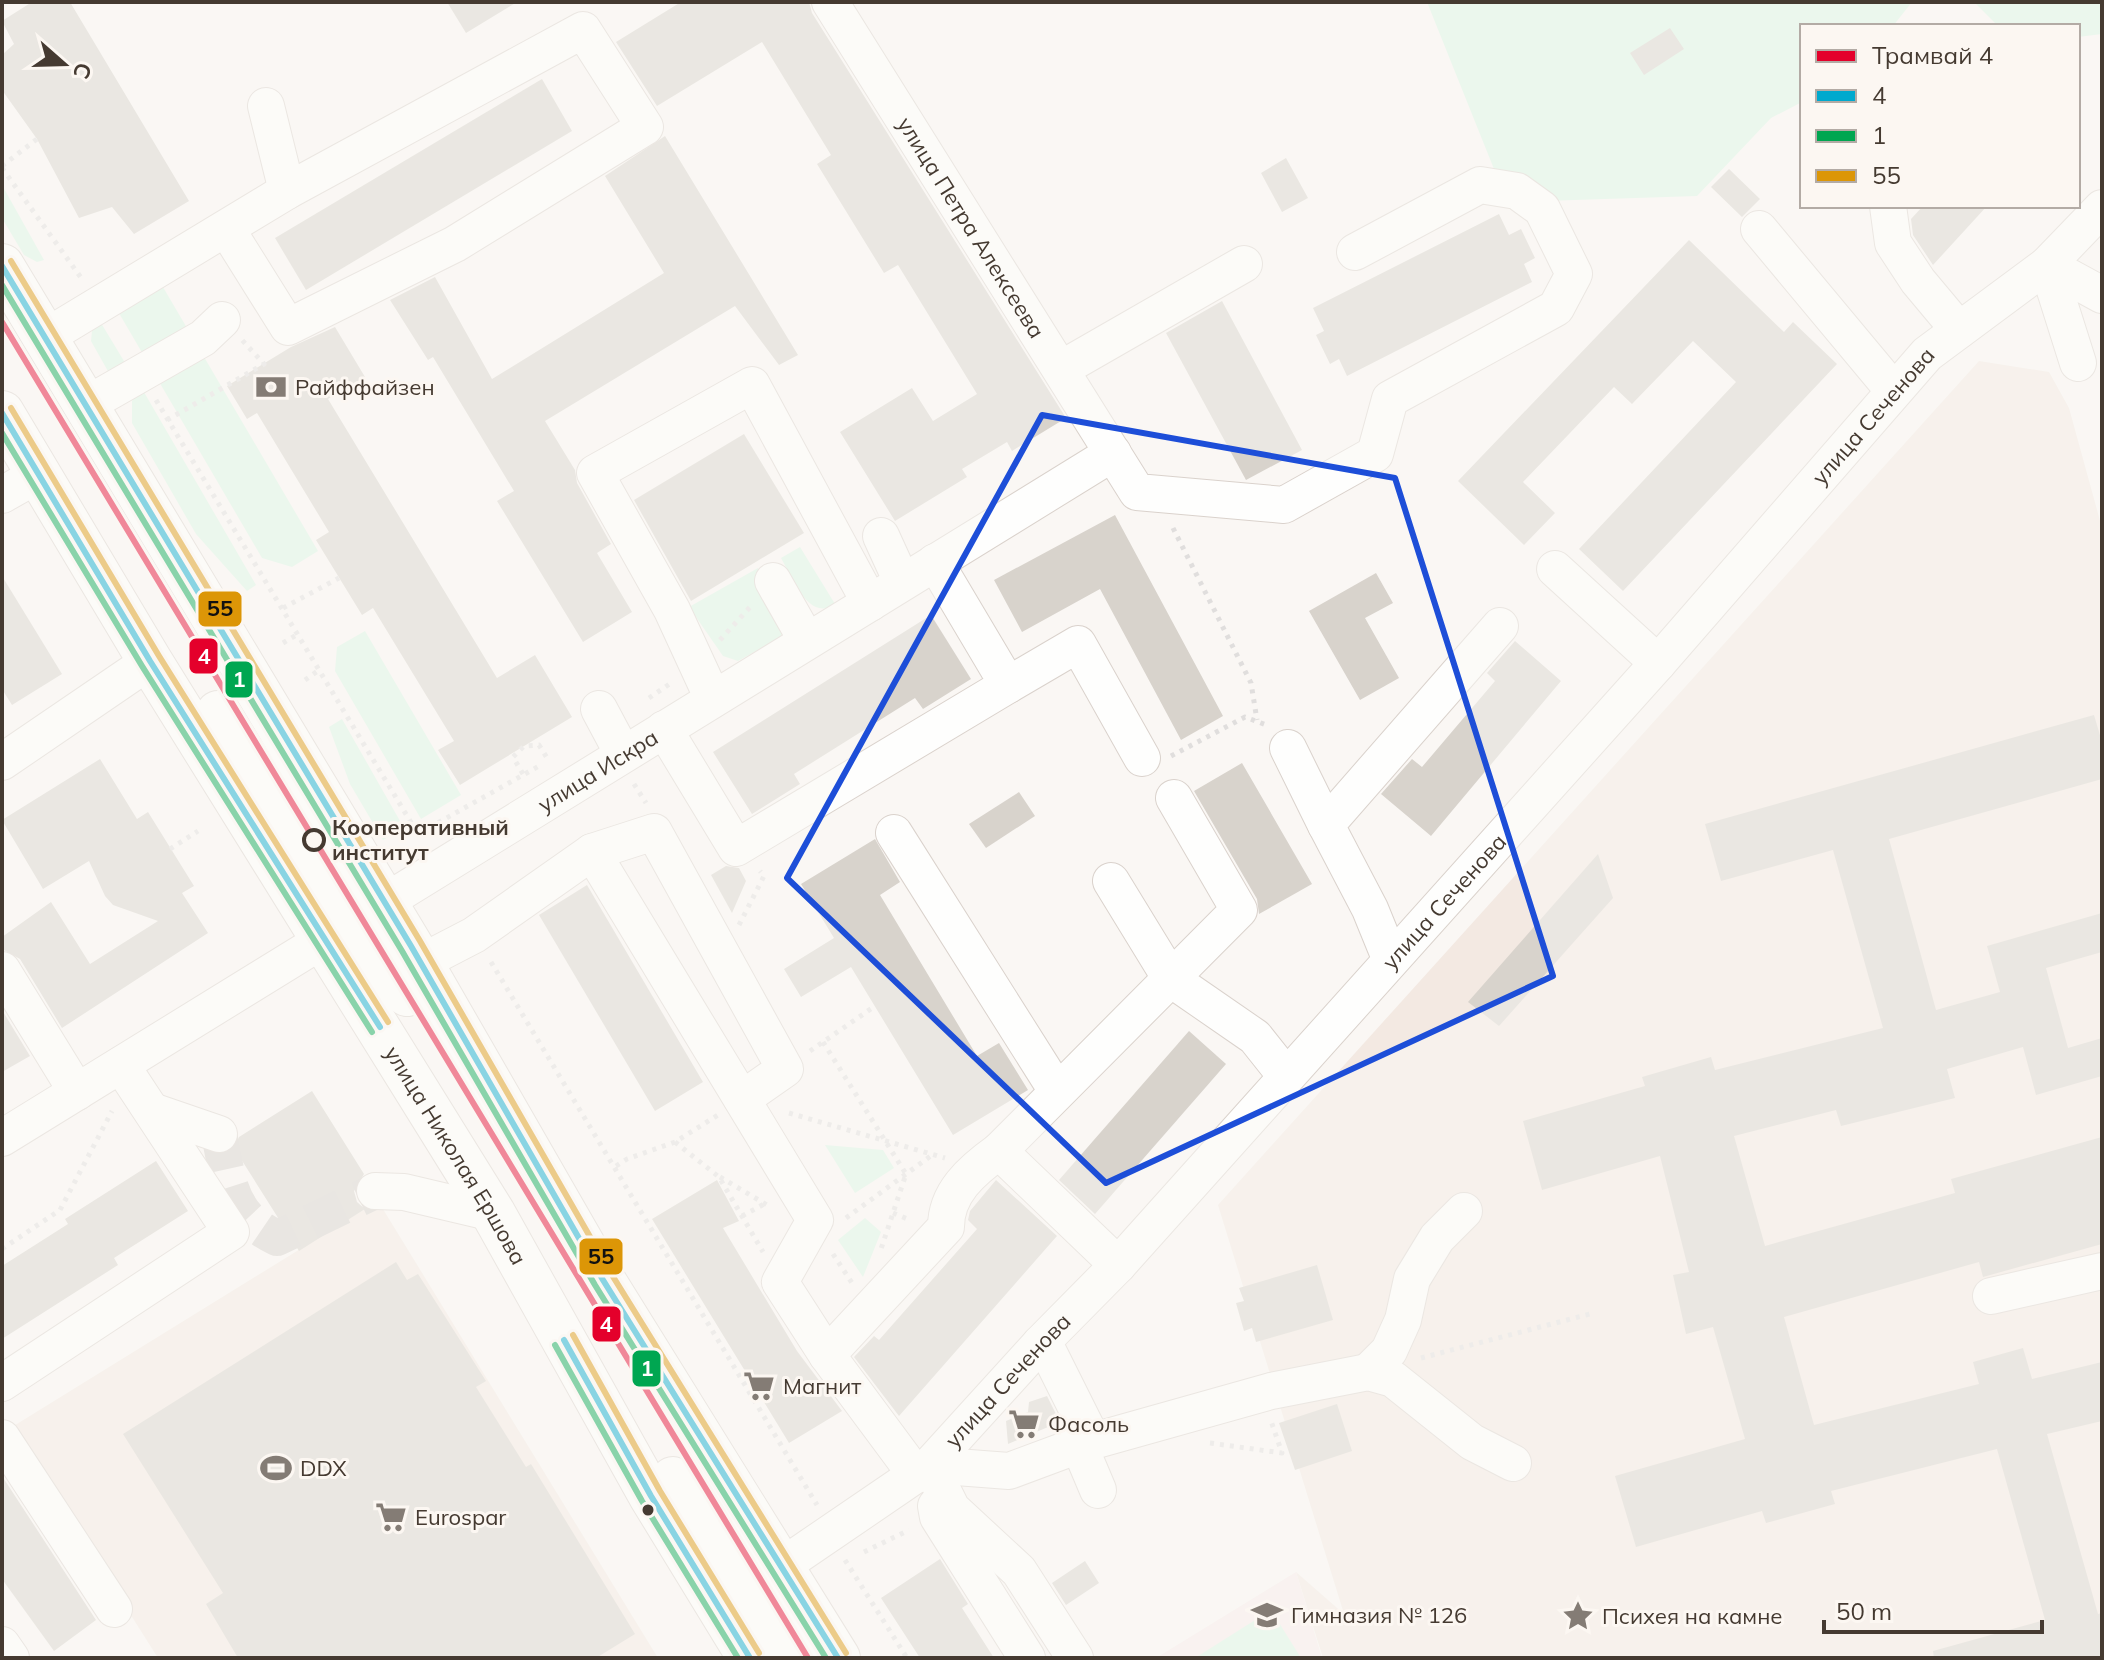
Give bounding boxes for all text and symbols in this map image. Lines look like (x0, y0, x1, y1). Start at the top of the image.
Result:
north arrow (24, 24, 104, 104)
legend (1800, 24, 2080, 208)
text: Трамвай 4 (1872, 40, 1993, 70)
text: С (67, 59, 99, 83)
text: 4 (1872, 80, 1886, 110)
street label: улица Петра Алексеева (891, 112, 1051, 343)
text: 1 (1872, 120, 1886, 150)
text: 55 (1872, 160, 1901, 190)
street label: улица Сеченова (1806, 341, 1940, 490)
bank icon: Райффайзен (254, 370, 288, 404)
place label: Райффайзен (295, 373, 435, 401)
line badge: 55 (197, 590, 243, 628)
text: 55 (207, 594, 233, 622)
line badge: 4 (188, 637, 219, 675)
text: 4 (197, 642, 211, 670)
line badge: 1 (224, 660, 254, 699)
text: 1 (232, 665, 246, 693)
street label: улица Искра (533, 723, 663, 818)
place label: Кооперативный институт (332, 813, 509, 866)
street label: улица Сеченова (1376, 828, 1512, 975)
marker: Кооперативный институт (303, 829, 325, 851)
street label: улица Николая Ершова (379, 1041, 533, 1270)
line badge: 55 (578, 1237, 624, 1276)
text: 55 (588, 1242, 614, 1270)
line badge: 4 (591, 1305, 622, 1343)
street label: улица Сеченова (939, 1307, 1077, 1454)
text: 4 (599, 1310, 613, 1338)
line badge: 1 (631, 1349, 662, 1388)
text: 1 (640, 1354, 654, 1382)
supermarket icon: Магнит (742, 1369, 776, 1403)
place label: Магнит (783, 1372, 861, 1400)
supermarket icon: Фасоль (1007, 1407, 1041, 1441)
place label: Фасоль (1048, 1410, 1129, 1438)
sports icon: DDX (259, 1451, 293, 1485)
place label: DDX (300, 1454, 347, 1482)
supermarket icon: Eurospar (374, 1500, 408, 1534)
unlabelled marker (640, 1502, 656, 1518)
place label: Eurospar (415, 1503, 506, 1531)
scale bar (1824, 1584, 2042, 1634)
text: 50 m (1836, 1596, 1892, 1626)
school or university icon: Гимназия № 126 (1250, 1598, 1284, 1632)
place icon: Психея на камне (1561, 1599, 1595, 1633)
place label: Гимназия № 126 (1291, 1601, 1467, 1629)
place label: Психея на камне (1602, 1602, 1783, 1630)

